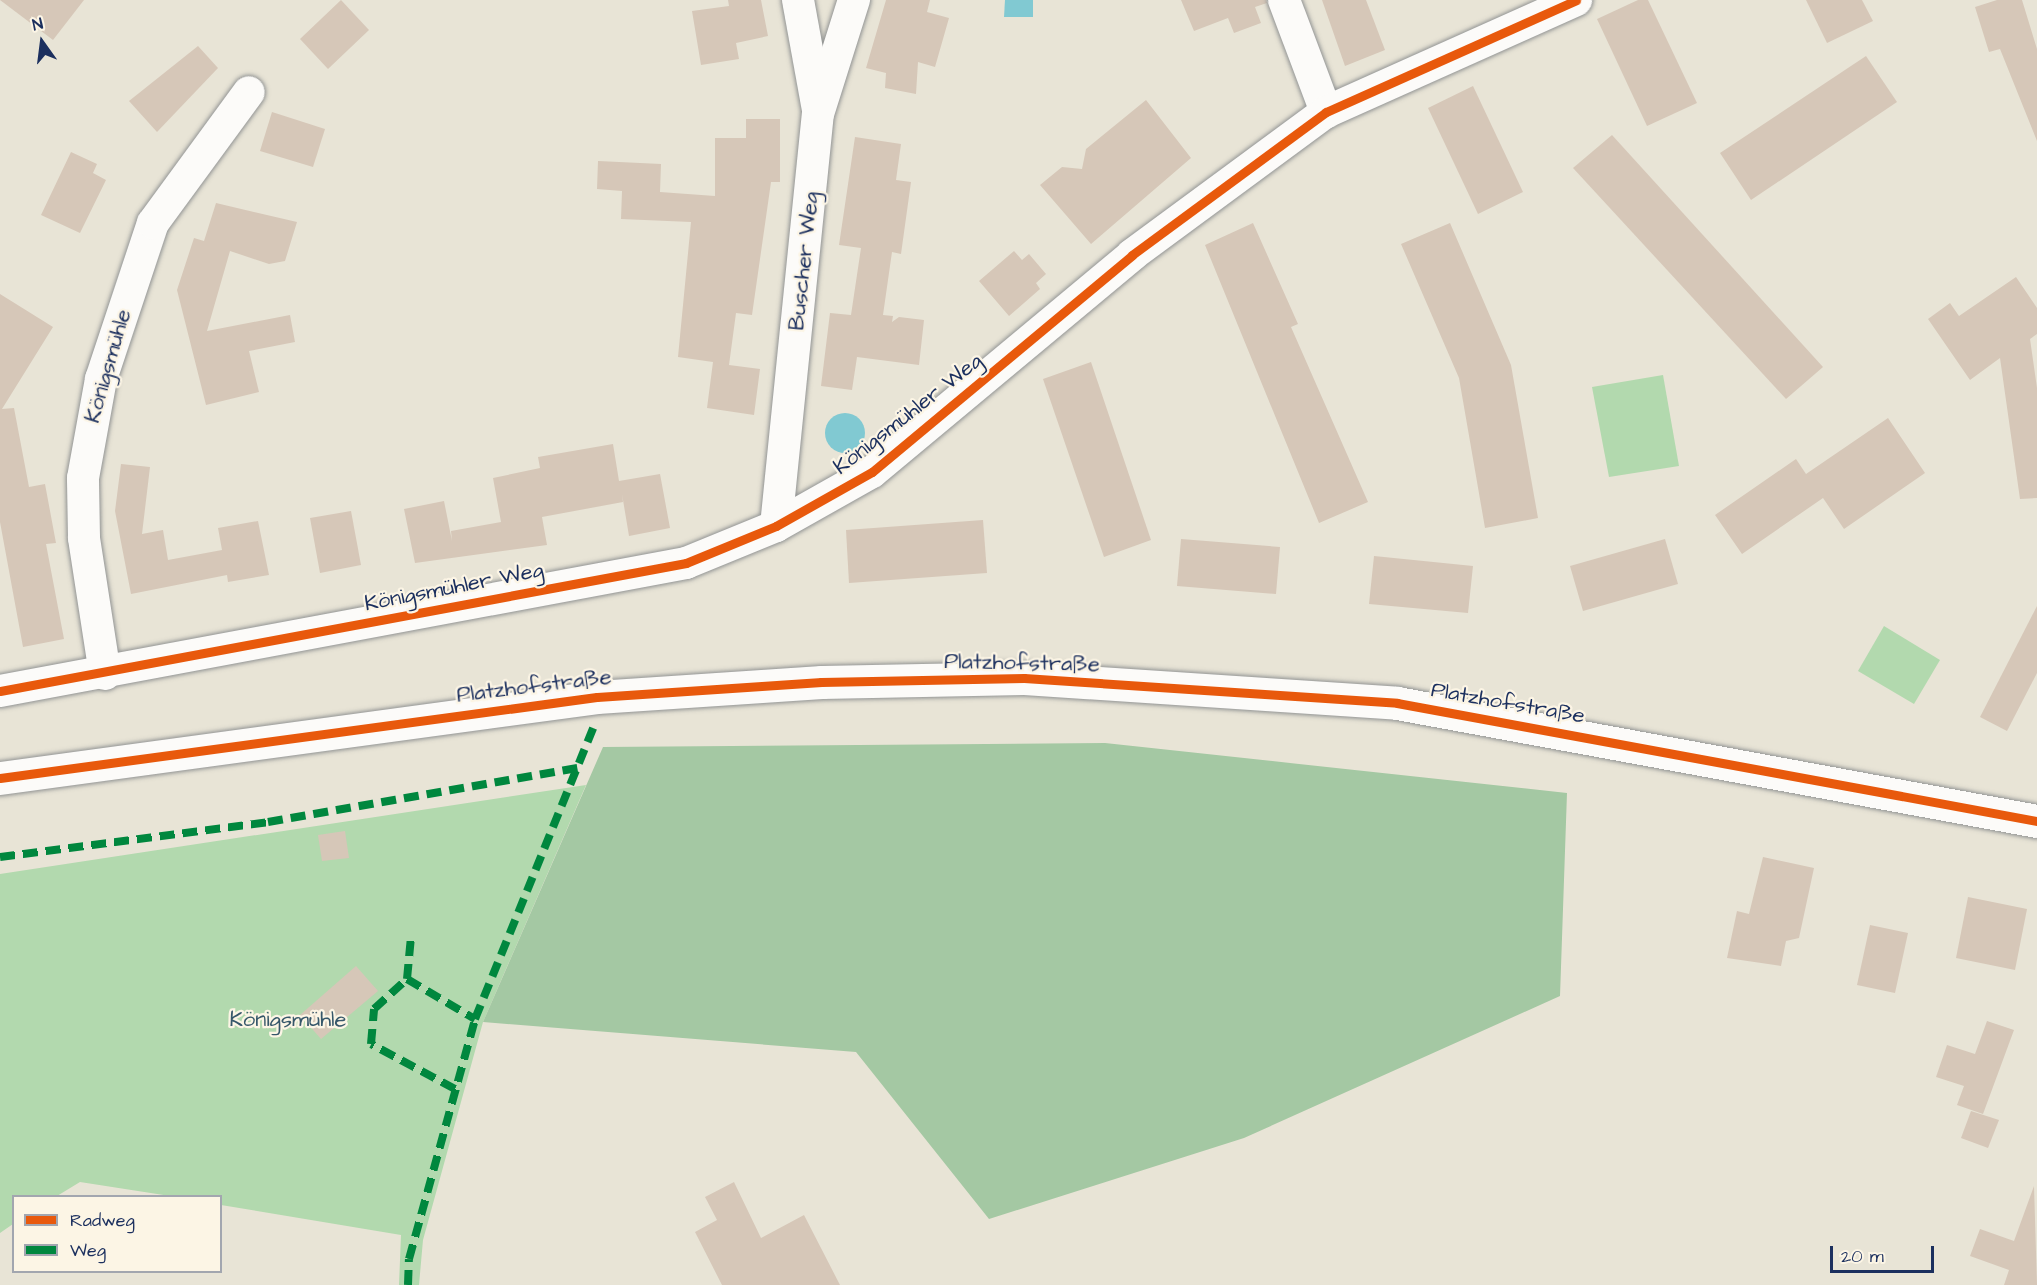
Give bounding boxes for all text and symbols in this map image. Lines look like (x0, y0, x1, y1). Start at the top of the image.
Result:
north arrow (12, 12, 72, 72)
text: N (30, 13, 45, 36)
street label: Buscher Weg (784, 190, 824, 332)
street label: Königsmühle (79, 306, 137, 426)
street label: Königsmühler Weg (828, 348, 988, 480)
street label: Königsmühler Weg (362, 557, 546, 617)
street label: Platzhofstraße (944, 648, 1100, 678)
street label: Platzhofstraße (455, 663, 613, 709)
street label: Platzhofstraße (1429, 676, 1587, 730)
park label: Königsmühle (230, 1007, 346, 1033)
legend (12, 1195, 222, 1273)
text: Radweg (70, 1208, 135, 1233)
scale bar (1833, 1234, 1936, 1272)
text: Weg (70, 1238, 106, 1263)
text: 20 m (1841, 1244, 1884, 1269)

